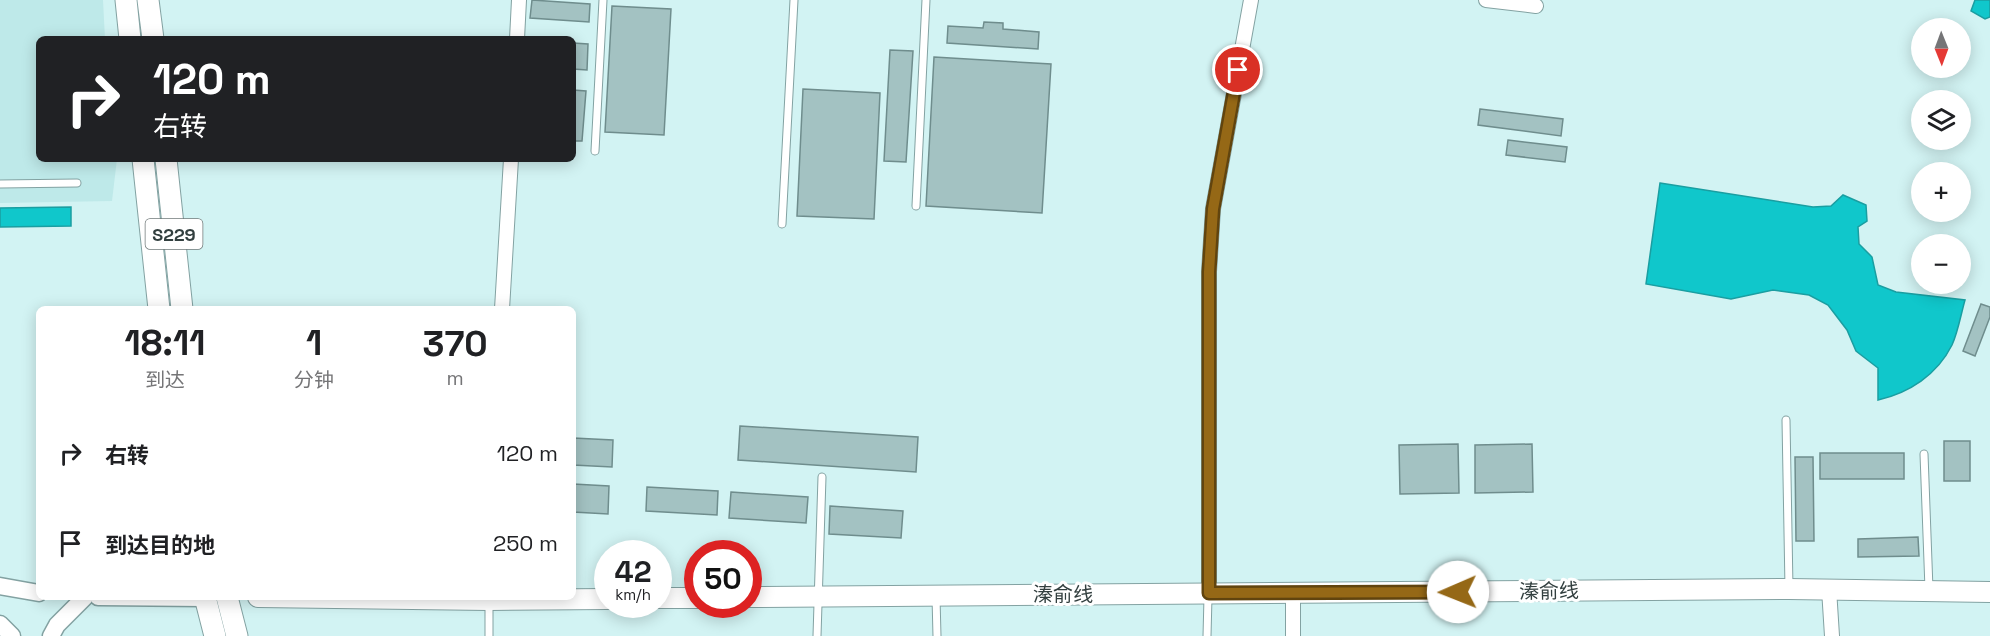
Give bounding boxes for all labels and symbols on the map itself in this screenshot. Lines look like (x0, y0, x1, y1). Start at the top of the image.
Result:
north arrow (1911, 18, 1971, 78)
pin (1212, 44, 1263, 95)
road number: S229 (146, 219, 202, 249)
speed limit sign: 50 (684, 540, 762, 618)
position arrow (1426, 560, 1490, 624)
street label: 溱俞线 (1519, 577, 1579, 605)
street label: 溱俞线 (1033, 581, 1093, 607)

